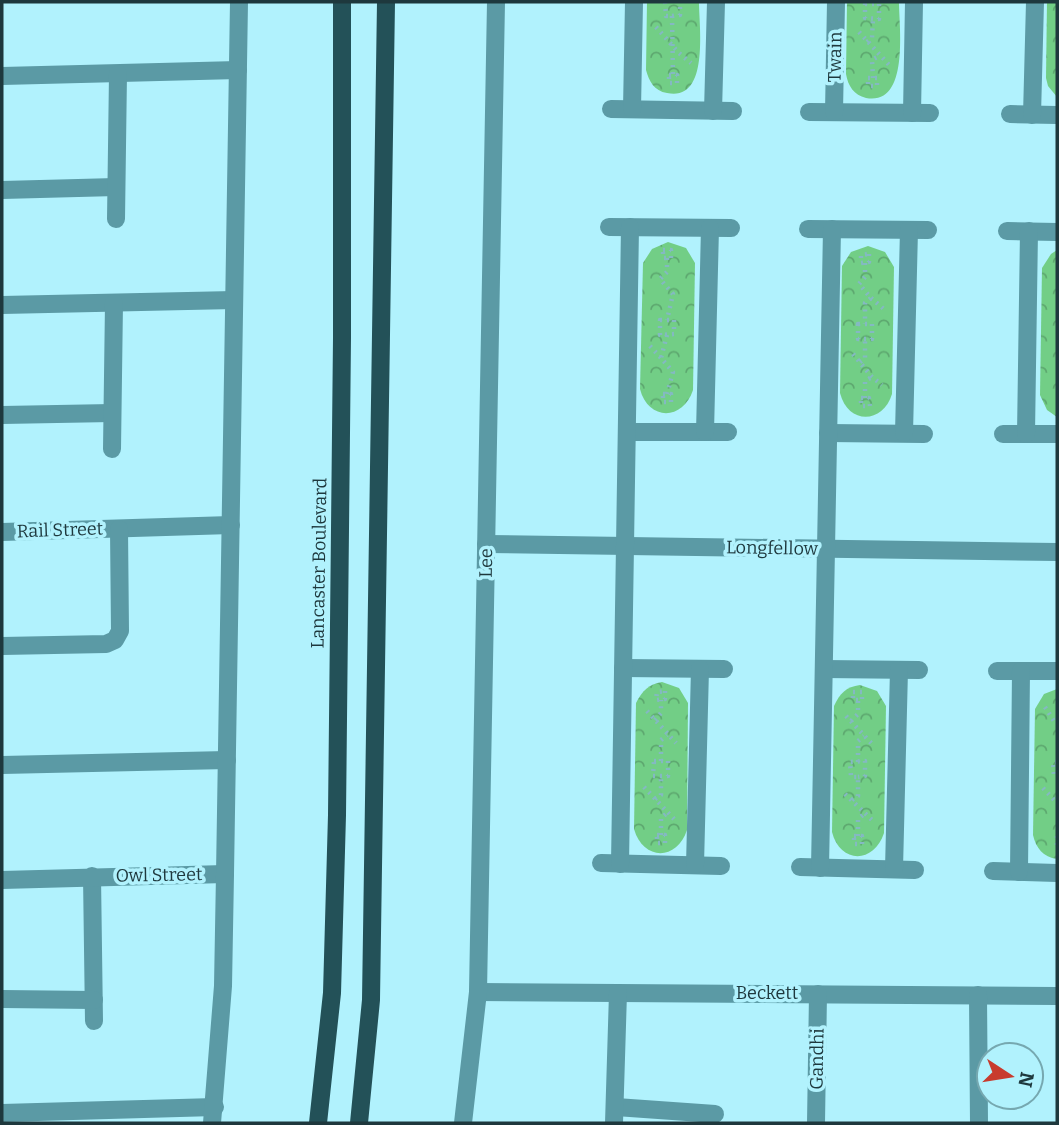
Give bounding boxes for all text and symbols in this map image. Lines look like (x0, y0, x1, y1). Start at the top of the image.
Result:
street label: Twain (824, 31, 846, 83)
street label: Lancaster Boulevard (307, 477, 331, 649)
street label: Rail Street (16, 517, 104, 543)
street label: Longfellow (726, 536, 819, 560)
street label: Lee (475, 548, 497, 578)
street label: Owl Street (115, 863, 203, 887)
street label: Beckett (736, 982, 799, 1004)
street label: Gandhi (805, 1028, 829, 1090)
north arrow (975, 1041, 1045, 1111)
text: N (1013, 1070, 1039, 1089)

